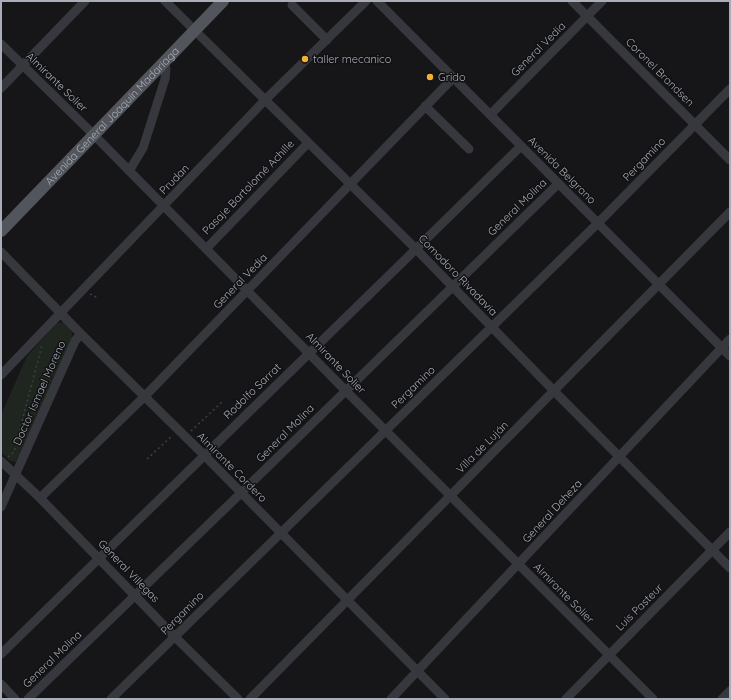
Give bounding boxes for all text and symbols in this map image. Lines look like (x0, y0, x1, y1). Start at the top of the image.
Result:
street label: General Vedia (508, 19, 568, 79)
street label: Coronel Brandsen (623, 35, 697, 109)
street label: Avenida General Joaquín Madariaga (42, 44, 182, 188)
street label: Almirante Solier (23, 49, 91, 115)
place label: taller mecanico (313, 52, 392, 66)
marker: taller mecanico (300, 54, 310, 64)
place label: Grido (438, 70, 466, 84)
marker: Grido (425, 72, 435, 82)
street label: Avenida Belgrano (525, 133, 599, 207)
street label: Pergamino (620, 134, 669, 184)
street label: Pasaje Bartolomé Achille (199, 137, 297, 237)
street label: Prudan (156, 161, 192, 197)
street label: General Molina (485, 175, 549, 239)
street label: Comodoro Rivadavia (416, 231, 500, 319)
street label: General Vedia (210, 250, 270, 312)
street label: Almirante Solier (303, 329, 369, 397)
street label: Doctor Ismael Moreno (10, 338, 69, 448)
street label: Rodolfo Sarrat (220, 360, 284, 422)
street label: Pergamino (388, 362, 438, 411)
street label: General Molina (253, 401, 317, 465)
street label: Villa de Luján (453, 418, 511, 476)
street label: Almirante Cordero (194, 429, 270, 505)
street label: General Deheza (519, 476, 585, 546)
street label: General Villegas (95, 537, 163, 605)
street label: Almirante Solier (531, 560, 598, 627)
street label: Luis Pasteur (612, 580, 666, 634)
street label: Pergamino (157, 588, 207, 638)
street label: General Molina (20, 627, 84, 691)

